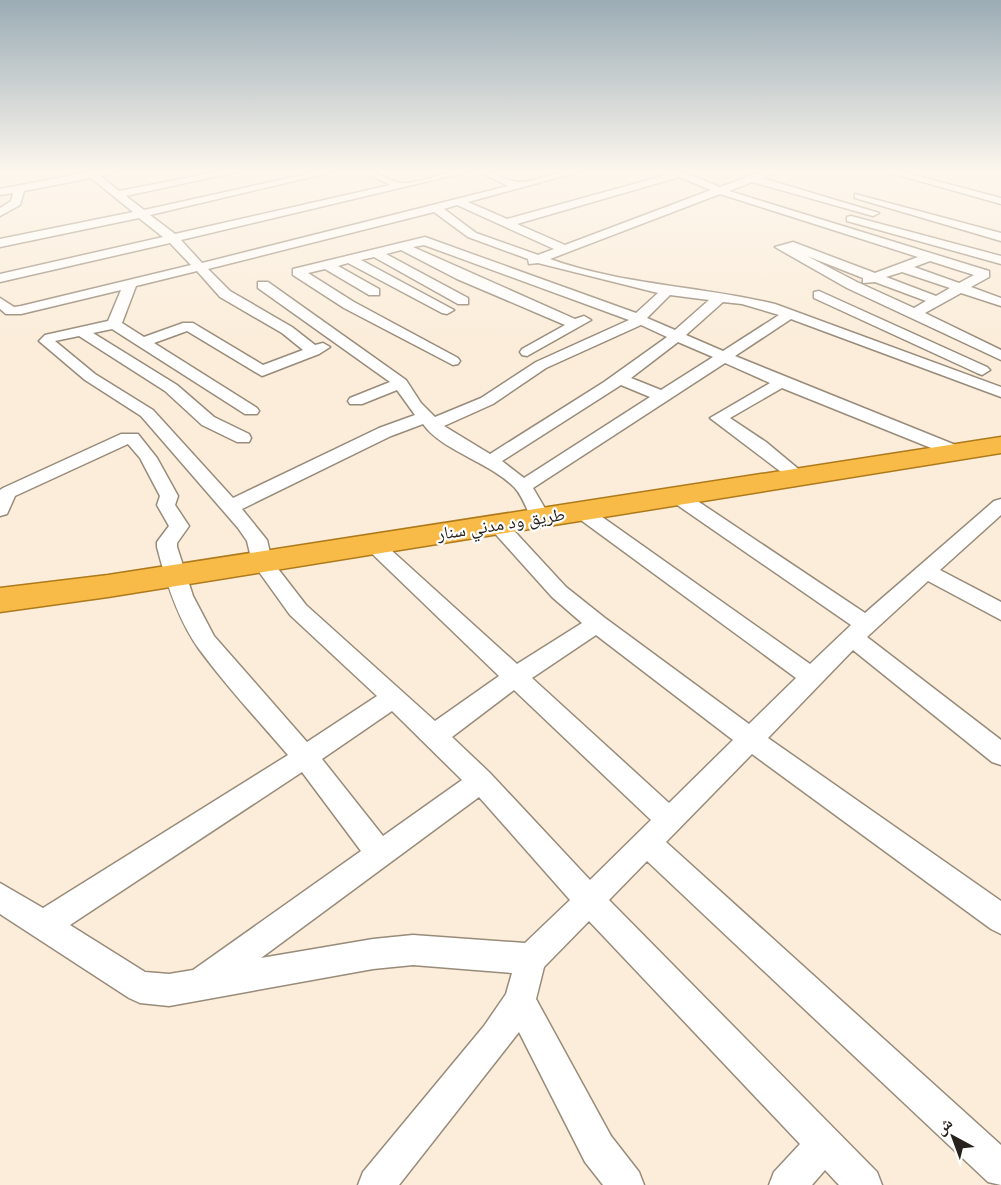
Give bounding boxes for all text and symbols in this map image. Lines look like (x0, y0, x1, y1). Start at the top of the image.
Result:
street label: طريق ود مدني سنار (435, 503, 567, 549)
north arrow (923, 1107, 983, 1167)
text: ش (931, 1113, 956, 1139)

